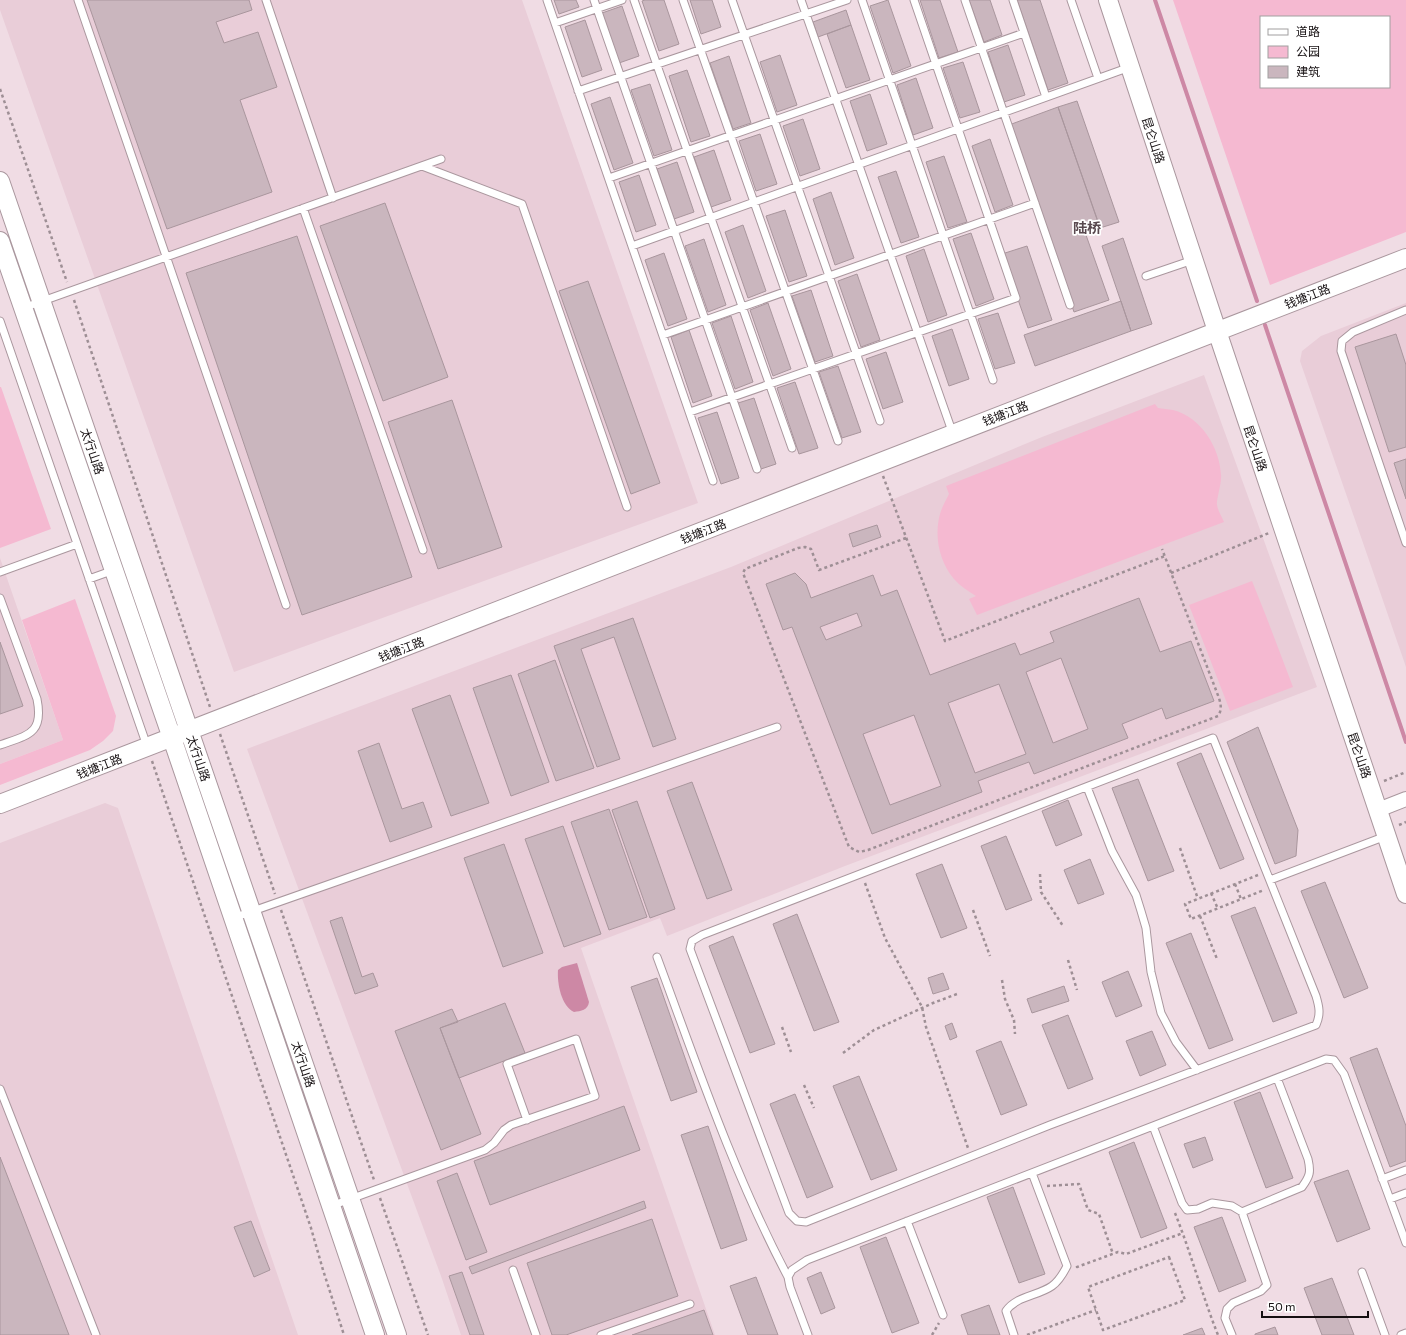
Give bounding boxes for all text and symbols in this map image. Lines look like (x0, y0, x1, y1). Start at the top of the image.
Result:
legend (1260, 16, 1390, 88)
text: 道路 (1296, 24, 1320, 38)
text: 公园 (1296, 44, 1320, 58)
text: 建筑 (1296, 64, 1320, 78)
street label: 昆仑山路 (1140, 115, 1168, 165)
district label: 陆桥 (1073, 219, 1101, 236)
street label: 钱塘江路 (1282, 281, 1332, 311)
street label: 钱塘江路 (980, 398, 1030, 428)
street label: 昆仑山路 (1242, 423, 1270, 473)
street label: 太行山路 (79, 426, 107, 476)
street label: 钱塘江路 (678, 516, 728, 546)
street label: 钱塘江路 (376, 634, 426, 664)
street label: 昆仑山路 (1346, 730, 1374, 780)
street label: 太行山路 (185, 733, 213, 783)
street label: 钱塘江路 (74, 751, 124, 781)
street label: 太行山路 (290, 1039, 318, 1089)
scale bar (1262, 1293, 1368, 1319)
text: 50 m (1268, 1299, 1296, 1313)

